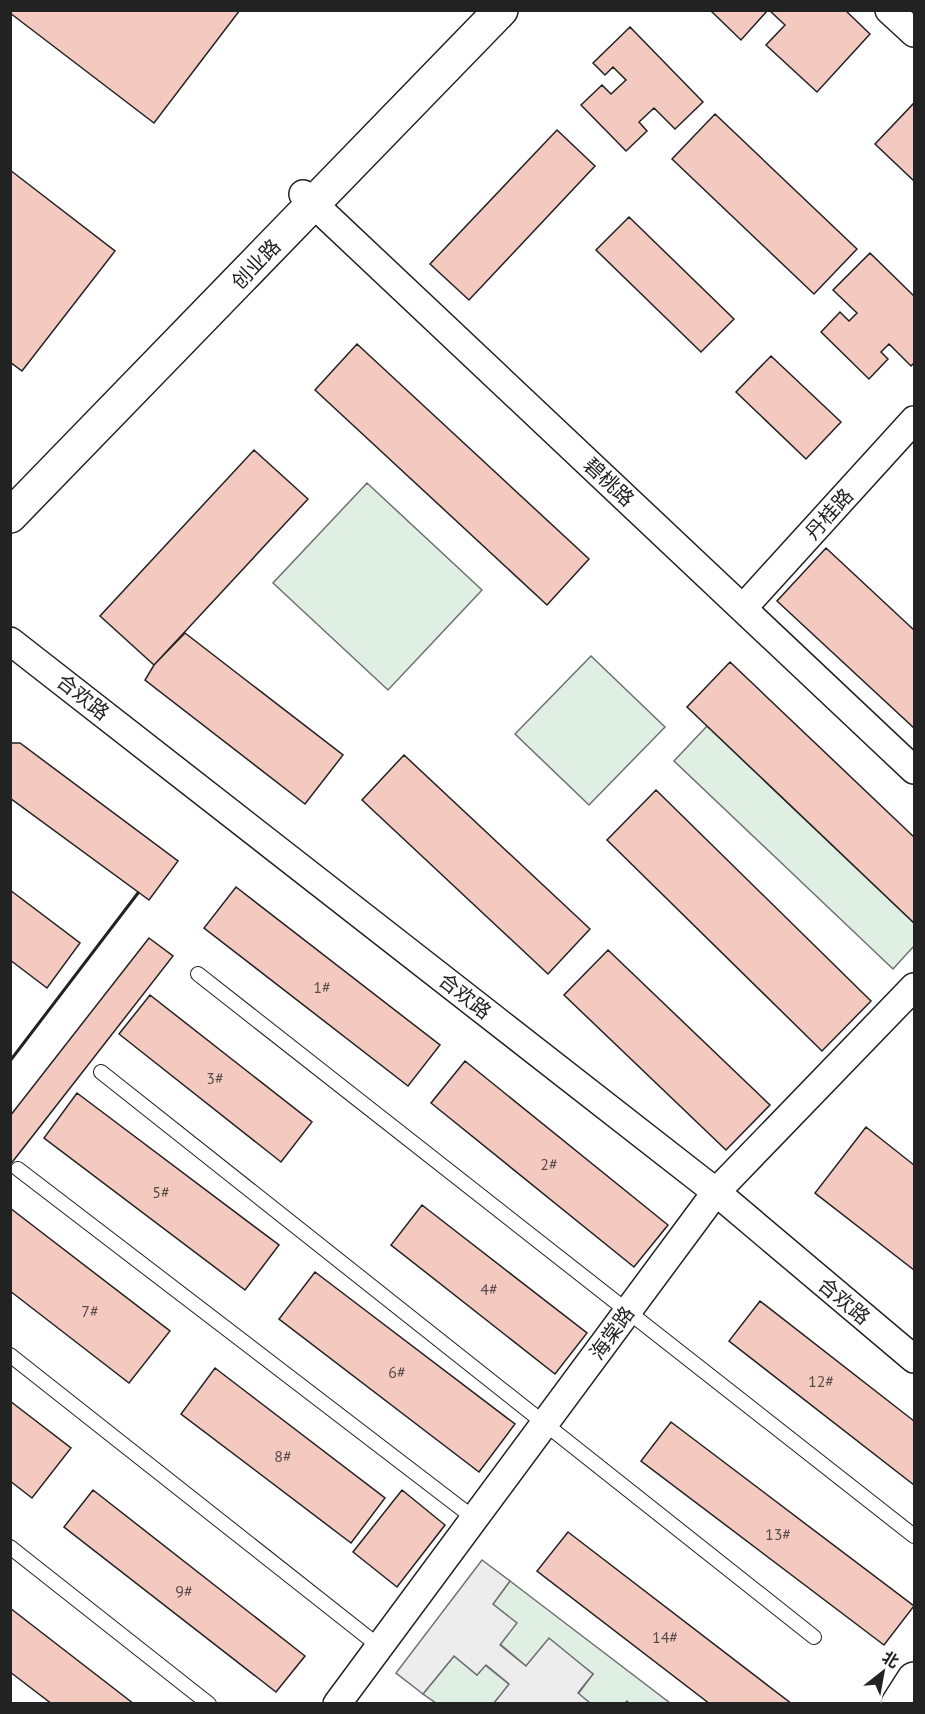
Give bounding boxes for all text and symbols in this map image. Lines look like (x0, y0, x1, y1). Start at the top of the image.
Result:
street label: 创业路 (226, 233, 286, 295)
street label: 碧桃路 (578, 452, 640, 512)
street label: 丹桂路 (799, 483, 859, 545)
street label: 合欢路 (51, 668, 115, 726)
street label: 合欢路 (433, 967, 497, 1025)
house number: 1# (313, 977, 331, 997)
house number: 3# (206, 1068, 224, 1088)
house number: 2# (540, 1154, 558, 1174)
house number: 5# (152, 1182, 170, 1202)
street label: 合欢路 (813, 1272, 875, 1330)
house number: 4# (480, 1279, 498, 1299)
house number: 7# (81, 1301, 99, 1321)
street label: 海棠路 (584, 1301, 640, 1365)
house number: 6# (388, 1362, 406, 1382)
house number: 12# (808, 1371, 834, 1391)
house number: 8# (274, 1446, 292, 1466)
house number: 13# (765, 1524, 791, 1544)
house number: 9# (175, 1581, 193, 1601)
house number: 14# (652, 1627, 678, 1647)
north arrow (853, 1642, 913, 1702)
text: 北 (879, 1646, 903, 1672)

